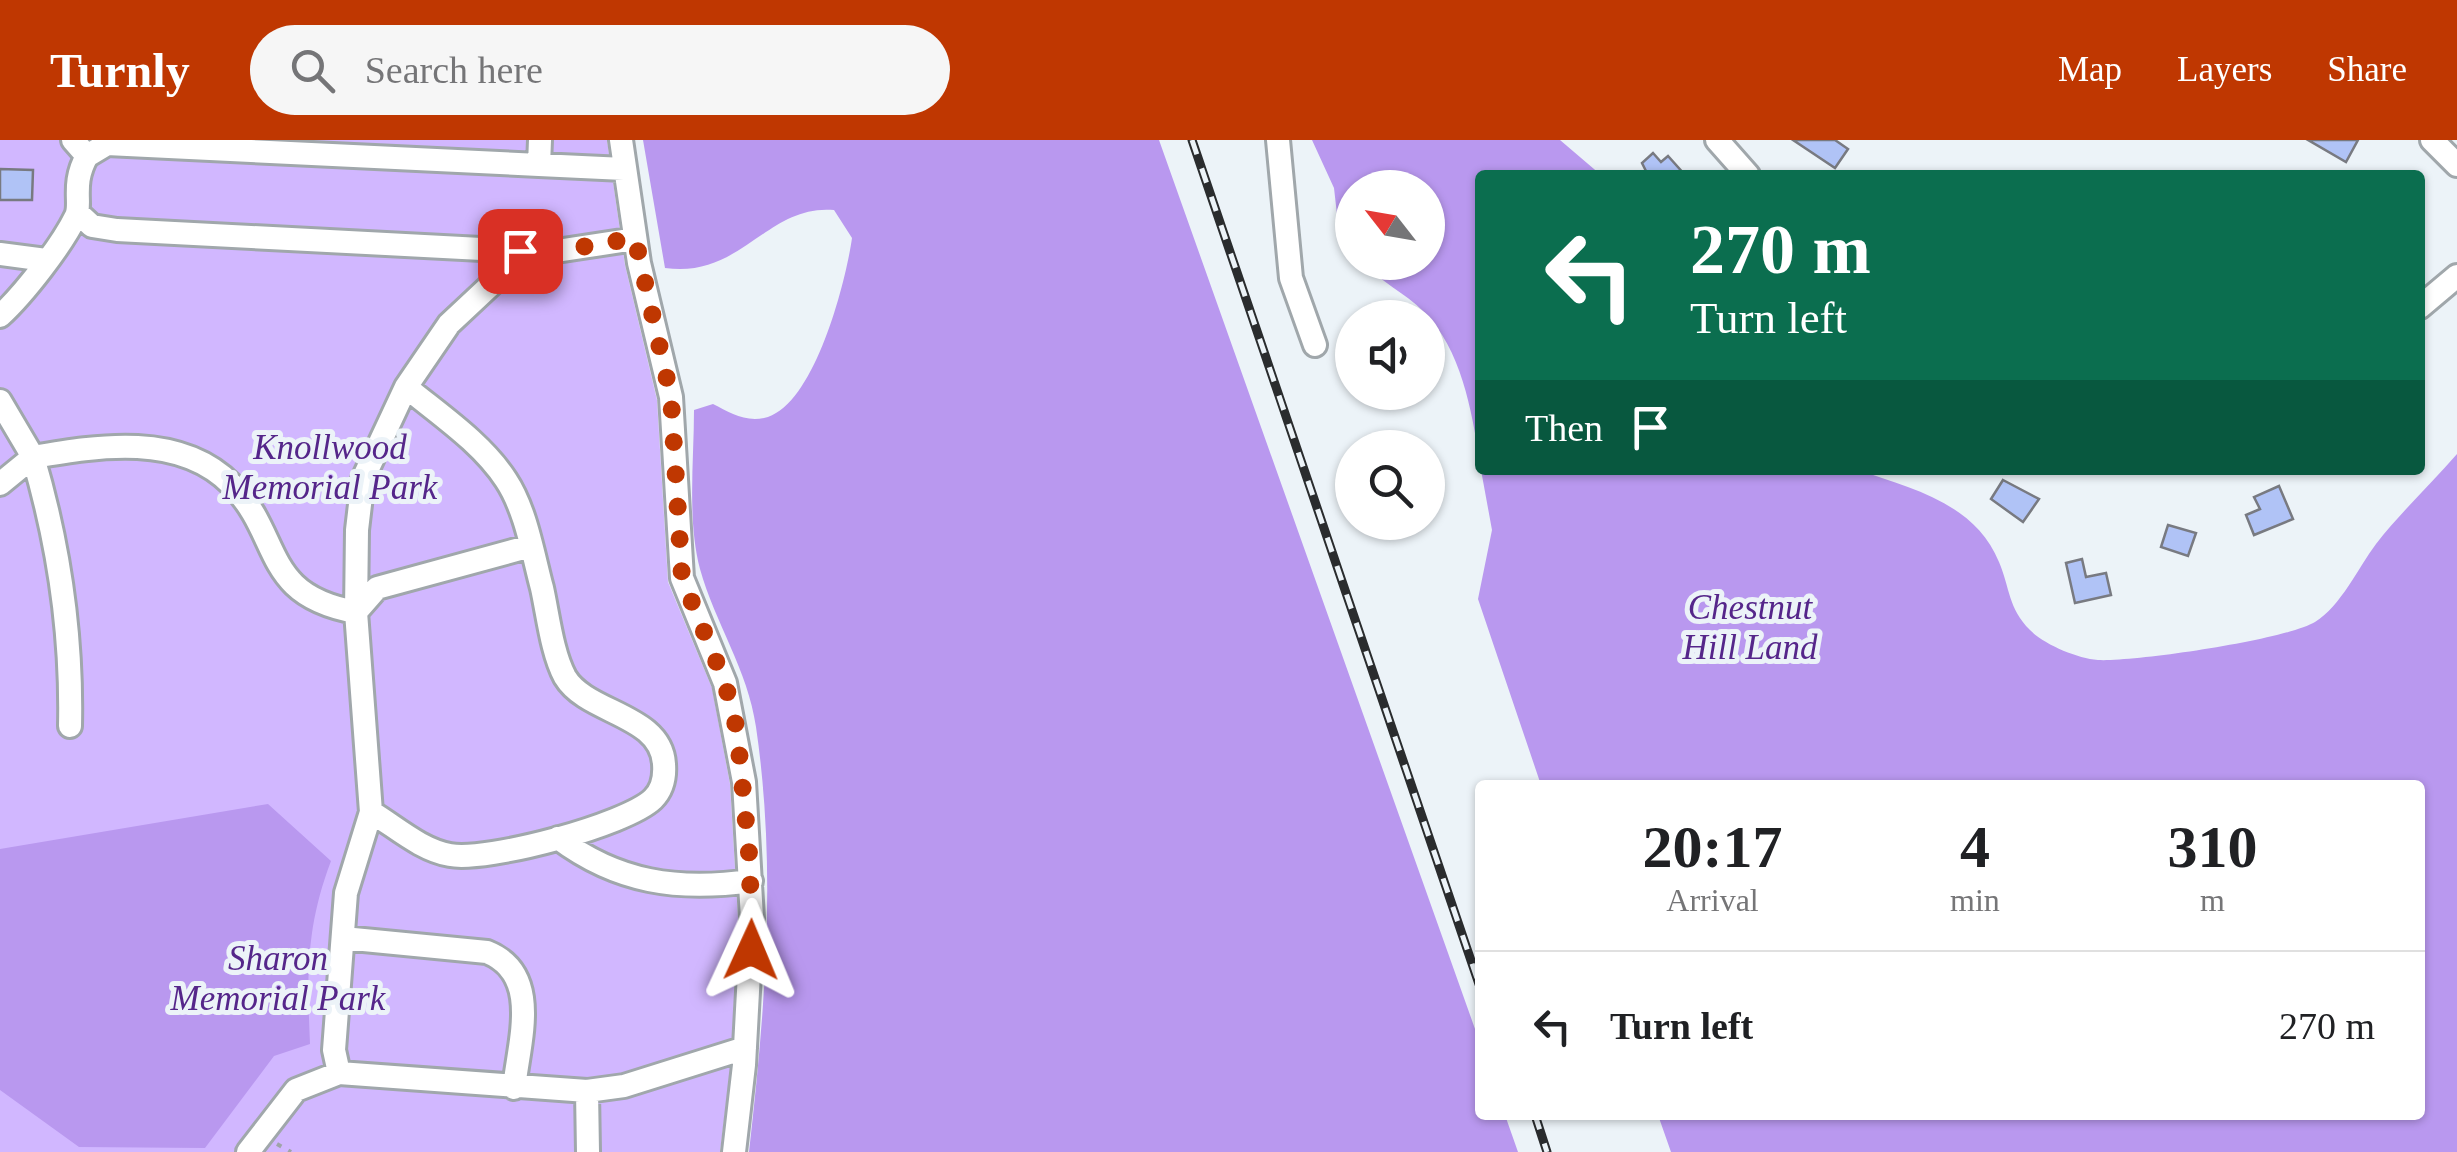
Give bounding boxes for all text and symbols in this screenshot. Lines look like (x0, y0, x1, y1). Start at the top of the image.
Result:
search box (250, 25, 950, 115)
icon: search (285, 43, 340, 98)
text: Turnly (50, 44, 190, 97)
text: Search here (365, 49, 543, 91)
text: Map (2058, 50, 2122, 89)
text: Layers (2177, 50, 2272, 89)
text: Share (2327, 50, 2407, 89)
north arrow (1335, 170, 1445, 280)
map controls (1335, 170, 1445, 540)
pin (478, 209, 563, 294)
icon: left (1525, 210, 1655, 340)
text: 270 m (1690, 211, 1871, 288)
icon: arrive (493, 224, 548, 279)
text: Turn left (1690, 293, 1847, 343)
button: sound (1335, 300, 1445, 410)
icon: arrive (1623, 400, 1678, 455)
text: Then (1525, 407, 1603, 449)
park label: Knollwood Memorial Park (222, 428, 439, 507)
button: search (1335, 430, 1445, 540)
park label: Chestnut Hill Land (1681, 588, 1818, 667)
text: 20:17 (1643, 814, 1783, 880)
text: 4 (1960, 814, 1990, 880)
text: 310 (2167, 814, 2257, 880)
text: Arrival (1666, 882, 1759, 918)
text: min (1950, 882, 2000, 918)
text: m (2200, 882, 2225, 918)
position arrow (699, 898, 803, 1002)
park label: Sharon Memorial Park (170, 939, 387, 1018)
icon: left (1525, 999, 1580, 1054)
text: Turn left (1610, 1005, 1753, 1047)
text: 270 m (2279, 1005, 2375, 1047)

